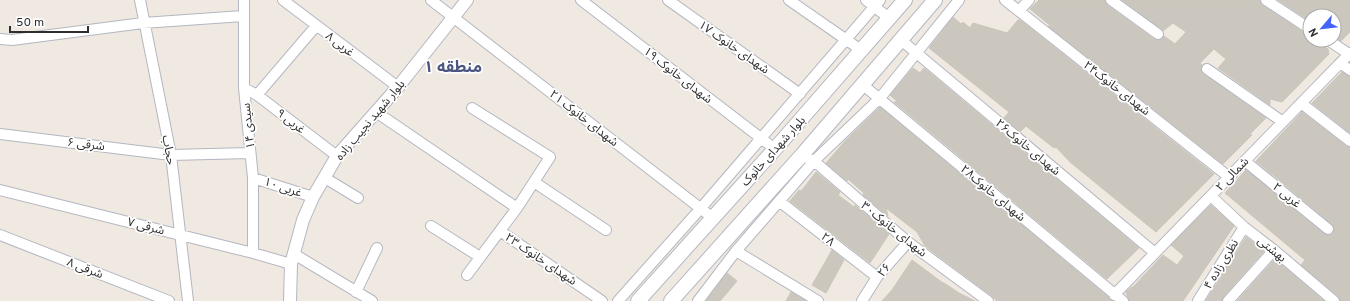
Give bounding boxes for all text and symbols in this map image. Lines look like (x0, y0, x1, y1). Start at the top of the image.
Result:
scale bar (10, 8, 88, 34)
north arrow (1302, 8, 1342, 48)
text: 50 m (16, 15, 44, 31)
street label: شهدای خانوک ۱۷ (695, 17, 772, 78)
text: N (1306, 25, 1322, 39)
street label: غربی ۸ (322, 29, 357, 61)
street label: شهدای خانوک ۱۹ (640, 44, 715, 108)
district label: منطقه ۱ (424, 58, 482, 78)
street label: شهدای خانوک۲۴ (1080, 58, 1153, 120)
street label: بلوار شهید نجیب زاده (332, 77, 409, 164)
street label: شهدای خانوک ۲۱ (546, 87, 621, 151)
street label: سیدی ۱۴ (239, 102, 259, 150)
street label: غربی ۹ (273, 106, 308, 138)
street label: بلوار شهدای خانوک (738, 113, 810, 190)
street label: شهدای خانوک۲۶ (991, 116, 1063, 180)
street label: حجاب (158, 134, 179, 166)
street label: شرقی ۶ (66, 135, 106, 155)
street label: شمالی ۲ (1213, 154, 1253, 195)
street label: شهدای خانوک۲۸ (956, 162, 1028, 226)
street label: غربی ۱۰ (262, 174, 304, 202)
street label: ۲ غربی (1269, 179, 1304, 212)
street label: شهدای خانوک۳۰ (857, 198, 930, 261)
street label: شرقی ۷ (126, 215, 166, 239)
street label: ۲۸ (817, 229, 838, 250)
street label: شهدای خانوک ۲۳ (501, 230, 579, 290)
street label: بهشتی (1254, 233, 1289, 266)
street label: نظری زاده ۴ (1201, 237, 1243, 293)
street label: شرقی ۸ (64, 255, 105, 283)
street label: ۲۶ (874, 260, 895, 281)

